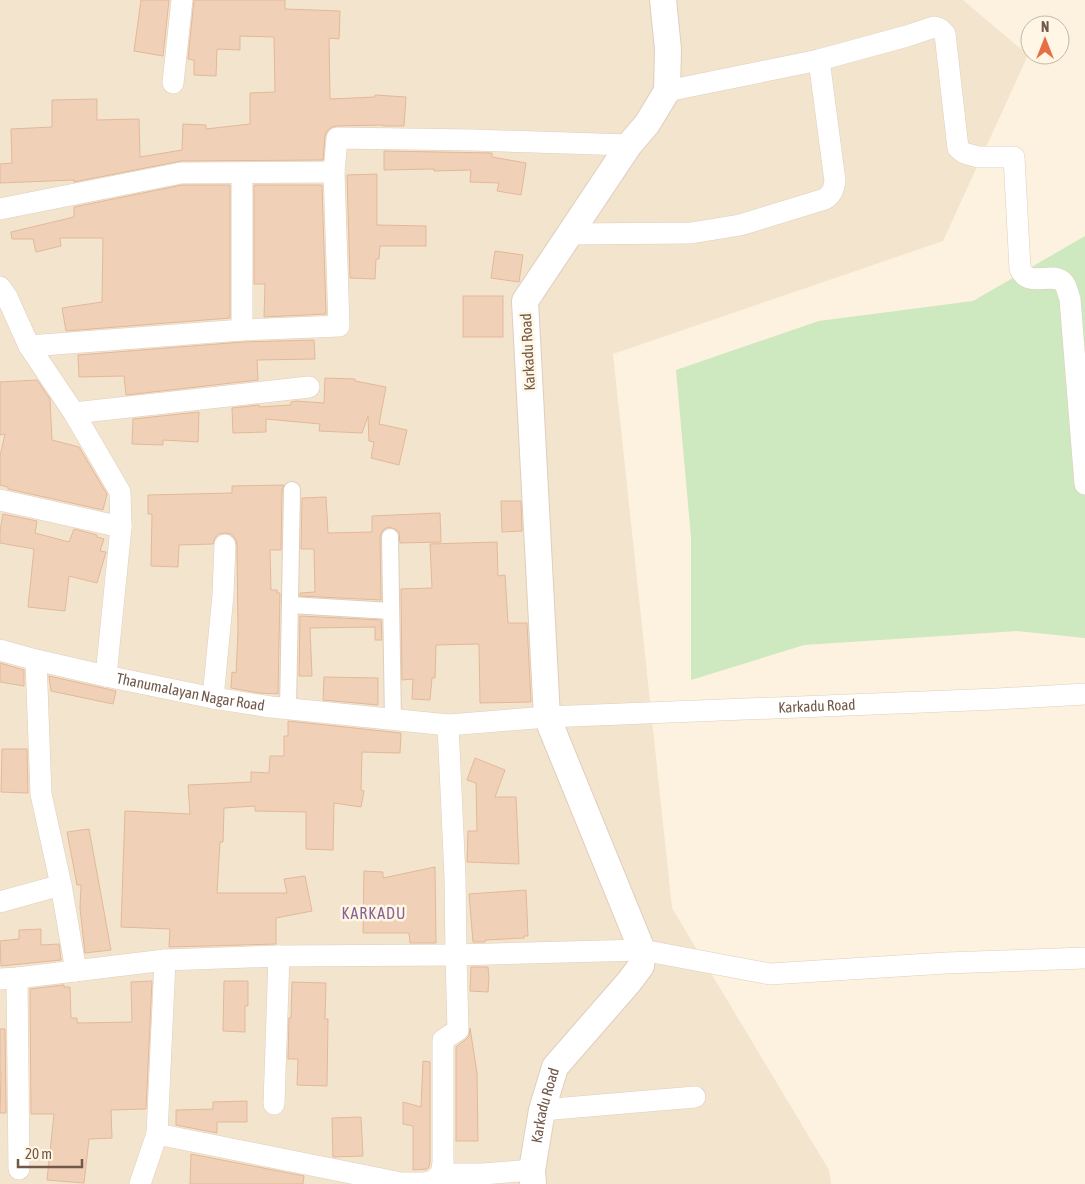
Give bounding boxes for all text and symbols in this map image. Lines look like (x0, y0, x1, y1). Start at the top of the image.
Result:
north arrow (1020, 15, 1070, 65)
text: N (1041, 19, 1049, 35)
street label: Karkadu Road (517, 313, 538, 391)
street label: Thanumalayan Nagar Road (115, 669, 266, 714)
street label: Karkadu Road (778, 696, 856, 716)
district label: KARKADU (342, 904, 406, 922)
street label: Karkadu Road (528, 1066, 562, 1144)
scale bar (18, 1136, 81, 1168)
text: 20 m (25, 1145, 52, 1162)

